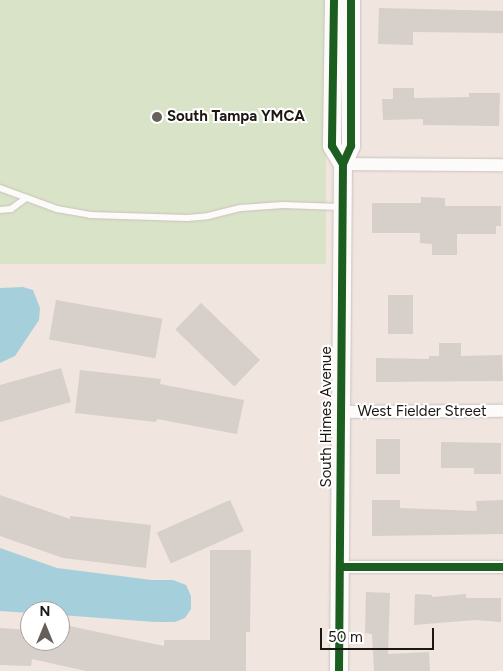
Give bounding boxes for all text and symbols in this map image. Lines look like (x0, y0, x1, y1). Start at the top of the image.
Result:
place label: South Tampa YMCA (167, 108, 305, 126)
marker: South Tampa YMCA (151, 111, 163, 123)
street label: South Himes Avenue (318, 346, 336, 488)
street label: West Fielder Street (357, 403, 487, 421)
north arrow (20, 601, 70, 651)
text: N (40, 603, 50, 620)
scale bar (323, 618, 437, 650)
text: 50 m (328, 628, 363, 646)

